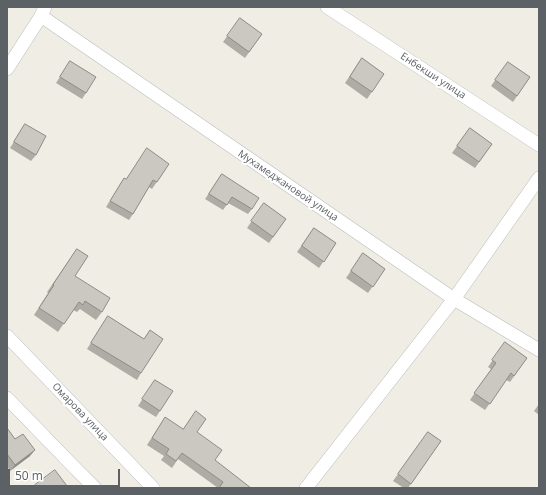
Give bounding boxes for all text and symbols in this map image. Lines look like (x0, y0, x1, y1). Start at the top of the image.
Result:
street label: Енбекши улица (398, 50, 468, 102)
street label: Мухамеджановой улица (236, 148, 340, 224)
street label: Омарова улица (49, 381, 111, 443)
scale bar (10, 461, 122, 487)
text: 50 m (15, 467, 43, 484)

